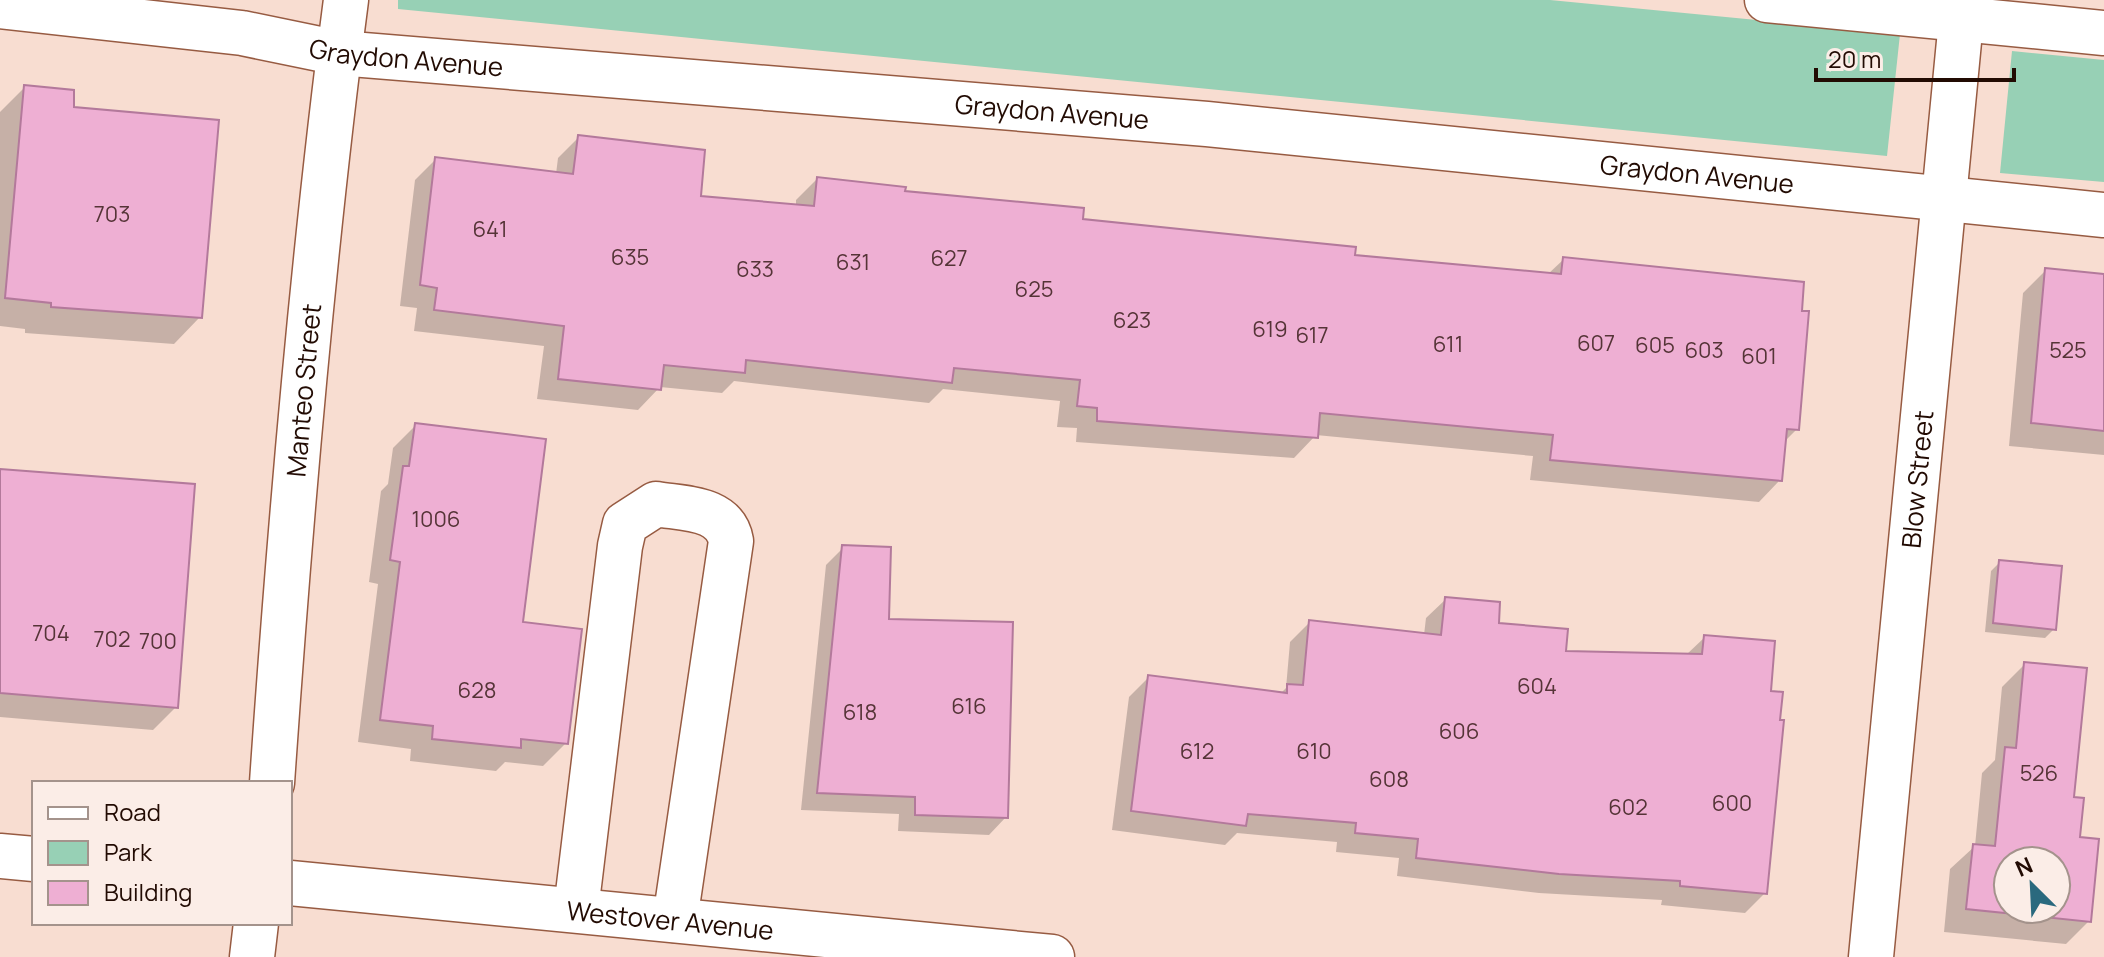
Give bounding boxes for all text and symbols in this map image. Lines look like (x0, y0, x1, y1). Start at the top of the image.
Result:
street label: Graydon Avenue (306, 29, 505, 84)
scale bar (1816, 32, 2014, 82)
text: 20 m (1828, 42, 1881, 75)
street label: Graydon Avenue (954, 85, 1151, 137)
street label: Graydon Avenue (1598, 146, 1796, 201)
house number: 703 (94, 199, 130, 229)
house number: 641 (472, 214, 508, 244)
house number: 635 (611, 242, 649, 272)
house number: 627 (930, 243, 968, 273)
house number: 631 (836, 247, 870, 277)
house number: 633 (736, 254, 774, 284)
house number: 625 (1015, 274, 1053, 304)
street label: Manteo Street (277, 302, 329, 478)
house number: 623 (1113, 305, 1151, 335)
house number: 619 (1252, 314, 1288, 344)
house number: 617 (1296, 320, 1328, 350)
house number: 607 (1577, 328, 1615, 358)
house number: 611 (1433, 329, 1463, 359)
house number: 605 (1635, 330, 1675, 360)
house number: 603 (1684, 335, 1724, 365)
house number: 525 (2049, 335, 2087, 365)
house number: 601 (1741, 341, 1777, 371)
street label: Blow Street (1892, 409, 1941, 550)
house number: 1006 (411, 504, 461, 534)
house number: 704 (32, 618, 70, 648)
house number: 702 (93, 624, 131, 654)
house number: 700 (139, 626, 177, 656)
house number: 604 (1517, 671, 1557, 701)
house number: 628 (458, 675, 496, 705)
house number: 616 (951, 691, 987, 721)
house number: 618 (843, 697, 877, 727)
house number: 606 (1439, 716, 1479, 746)
house number: 612 (1180, 736, 1214, 766)
house number: 610 (1296, 736, 1332, 766)
house number: 526 (2020, 758, 2058, 788)
house number: 608 (1369, 764, 1409, 794)
legend (32, 781, 292, 925)
house number: 600 (1712, 788, 1752, 818)
house number: 602 (1608, 792, 1648, 822)
text: Road (104, 795, 161, 828)
text: Park (104, 835, 153, 868)
north arrow (1992, 845, 2072, 925)
text: N (2011, 850, 2037, 884)
text: Building (104, 875, 192, 908)
street label: Westover Avenue (565, 892, 775, 948)

